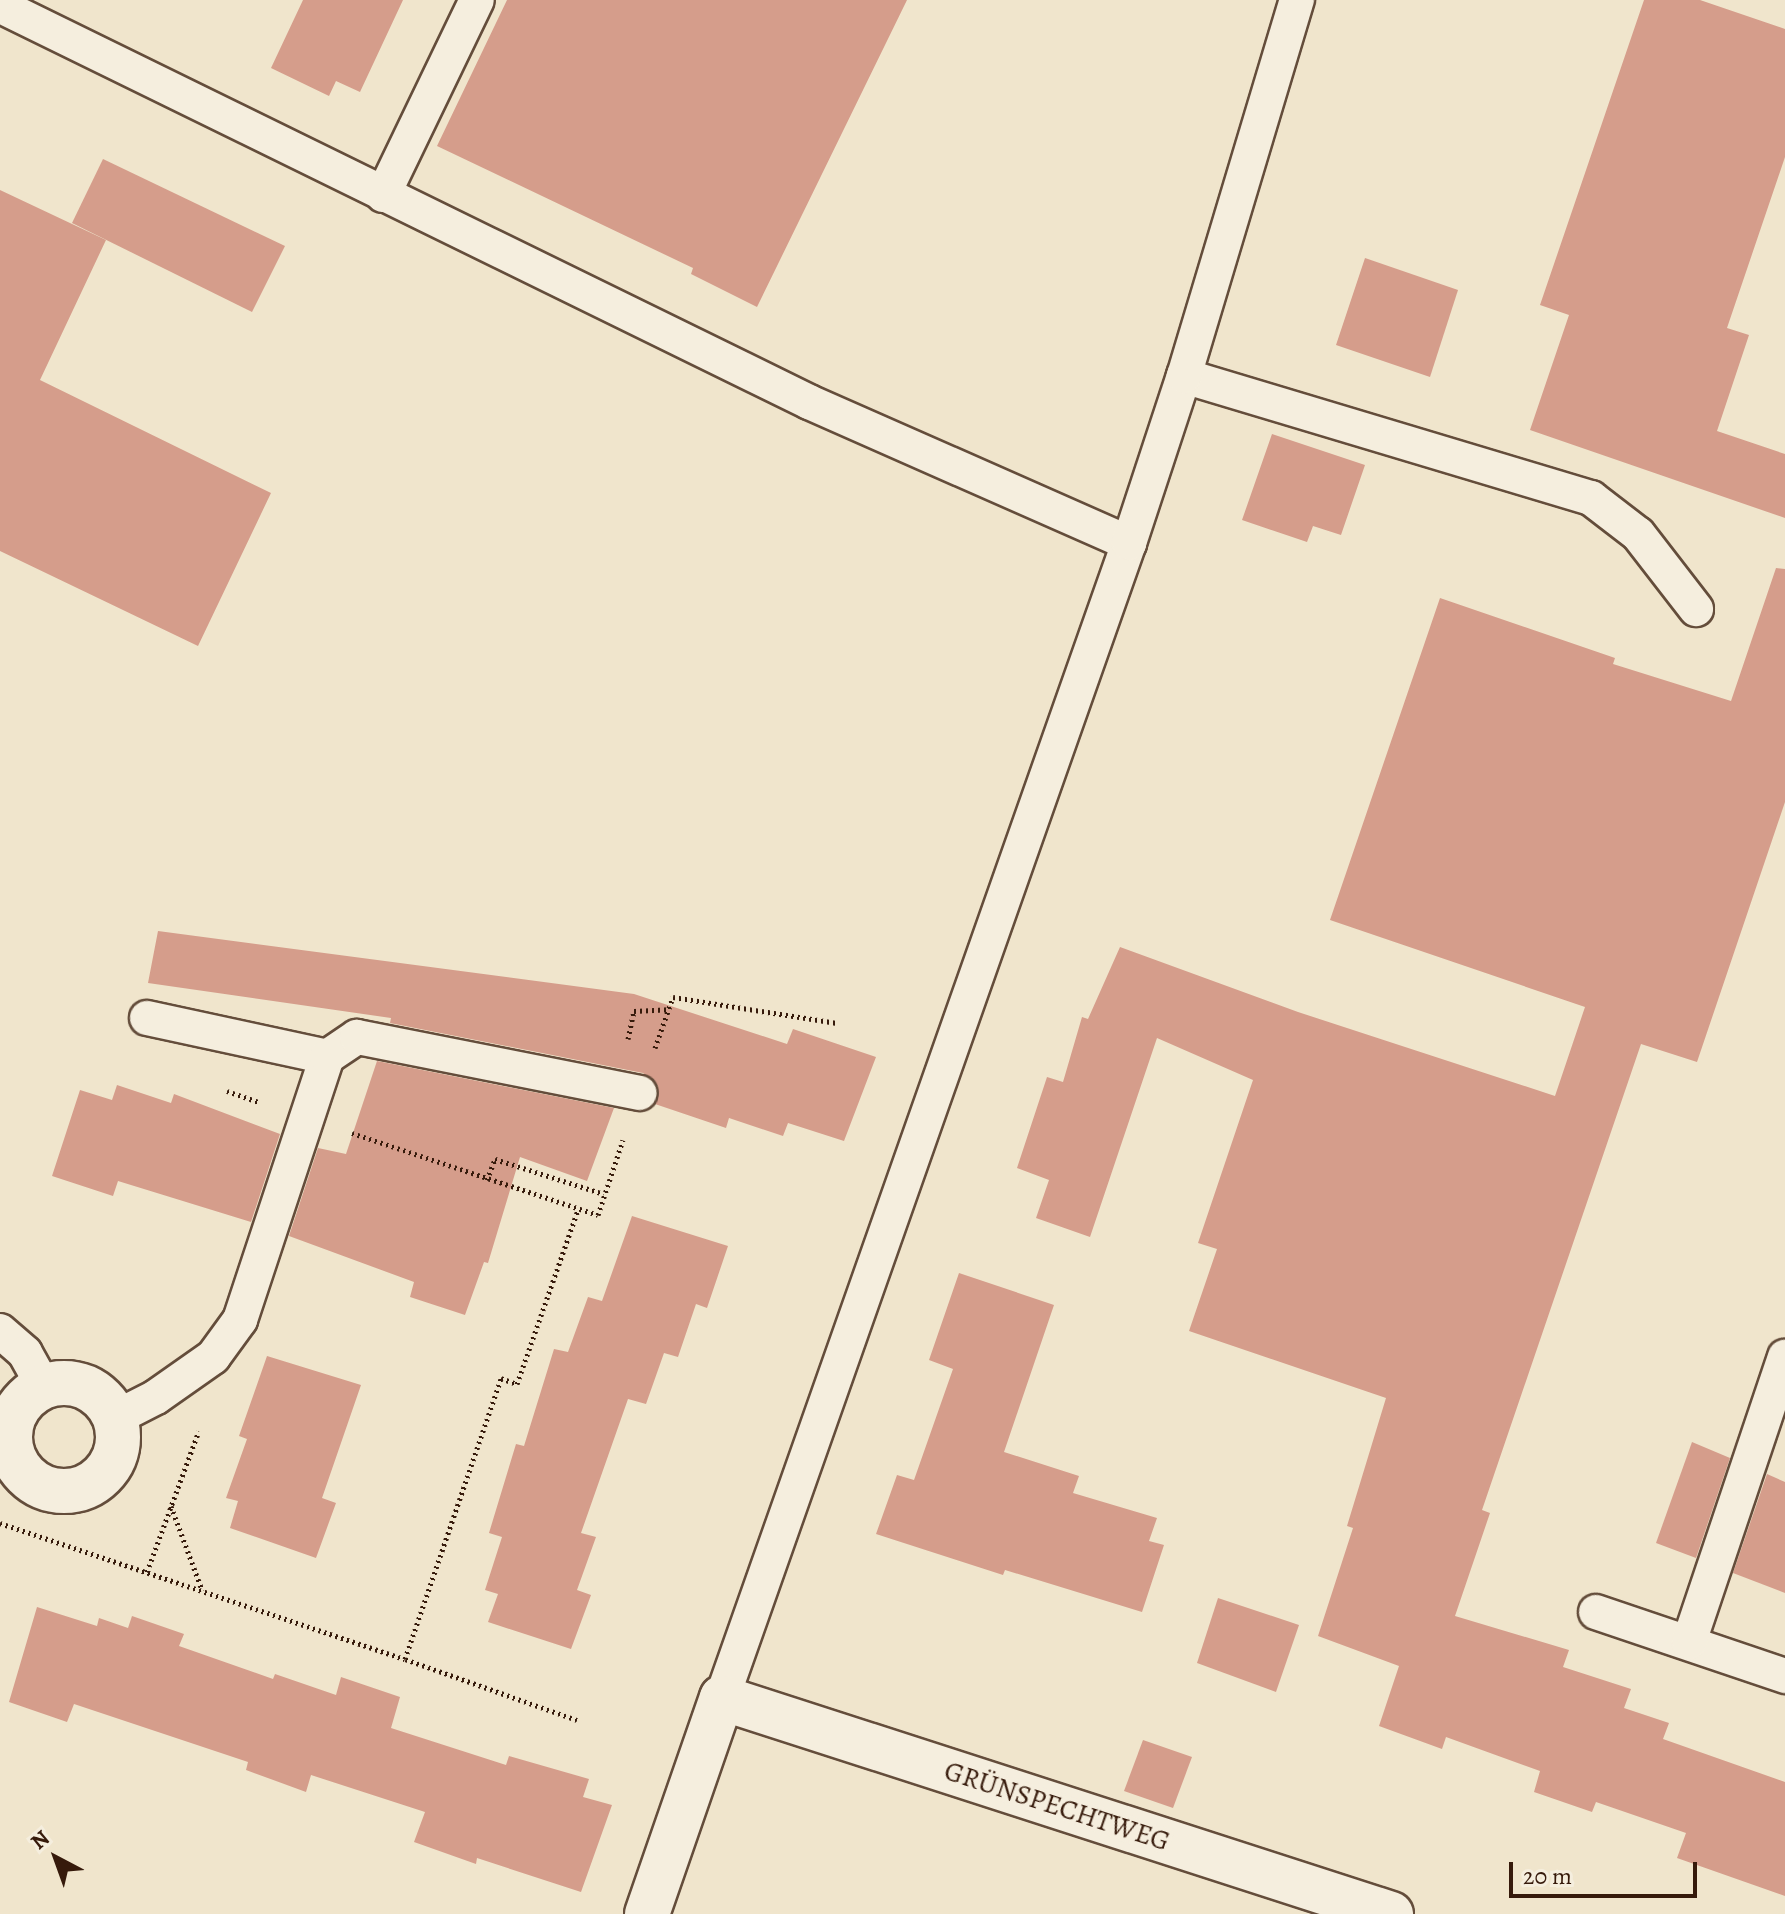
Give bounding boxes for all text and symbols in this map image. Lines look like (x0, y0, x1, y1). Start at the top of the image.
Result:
street label: GRÜNSPECHTWEG (940, 1754, 1174, 1858)
north arrow (16, 1818, 96, 1898)
text: N (24, 1823, 56, 1856)
scale bar (1513, 1846, 1701, 1896)
text: 20 m (1523, 1860, 1572, 1892)

